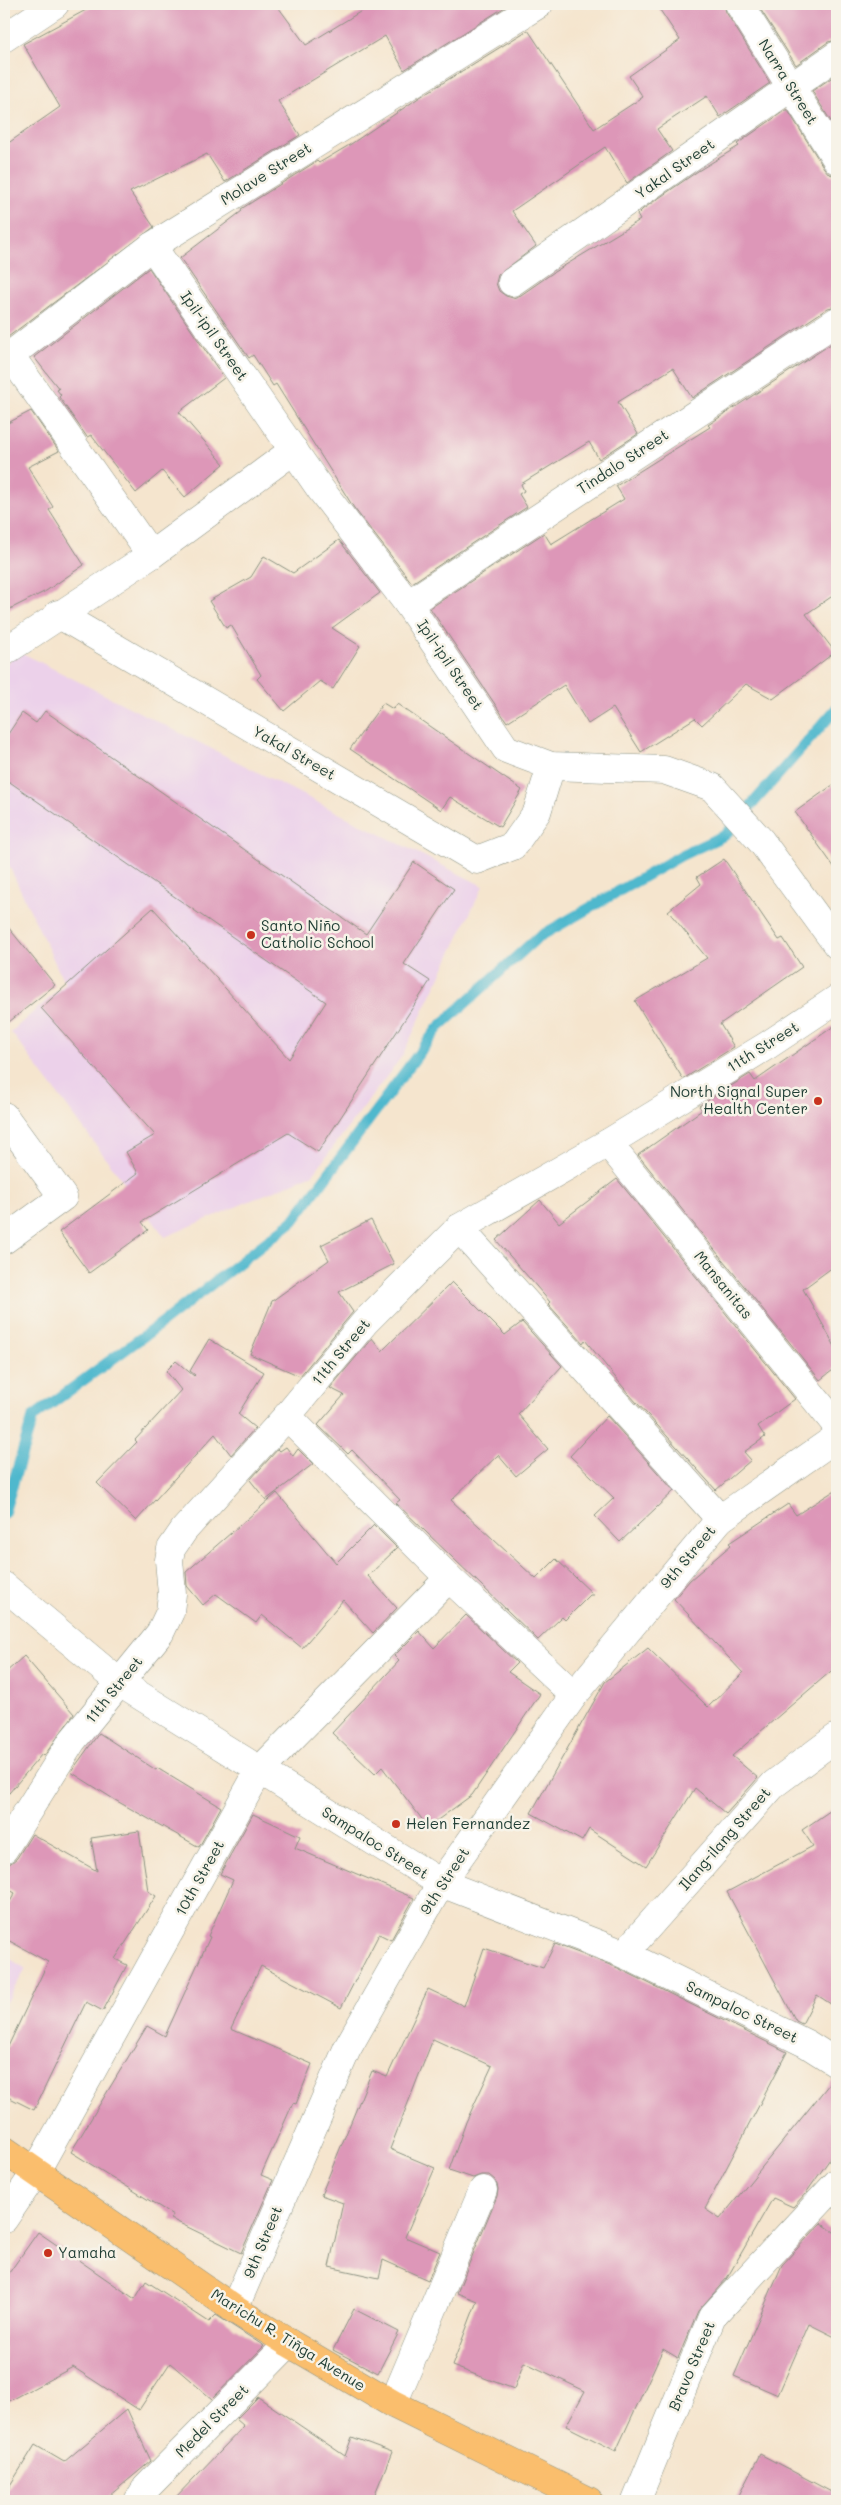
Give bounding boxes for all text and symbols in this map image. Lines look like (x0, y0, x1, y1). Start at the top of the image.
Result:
street label: Narra Street (755, 35, 823, 128)
street label: Yakal Street (631, 133, 718, 203)
street label: Molave Street (216, 137, 315, 209)
street label: Ipil-ipil Street (176, 287, 253, 384)
street label: Tindalo Street (573, 424, 672, 498)
street label: Ipil-ipil Street (413, 615, 489, 714)
street label: Yakal Street (249, 720, 340, 784)
place label: Santo Niño Catholic School (261, 915, 374, 952)
marker: Santo Niño Catholic School (245, 929, 257, 941)
street label: 11th Street (723, 1016, 802, 1076)
place label: North Signal Super Health Center (670, 1081, 808, 1118)
marker: North Signal Super Health Center (812, 1095, 824, 1107)
street label: Mansanitas (690, 1246, 757, 1323)
street label: 11th Street (307, 1314, 374, 1389)
street label: 9th Street (655, 1521, 719, 1592)
street label: 11th Street (80, 1652, 146, 1727)
street label: Ilang-ilang Street (674, 1783, 775, 1894)
street label: Sampaloc Street (318, 1801, 433, 1883)
place label: Helen Fernandez (406, 1813, 530, 1833)
marker: Helen Fernandez (390, 1818, 402, 1830)
street label: 10th Street (170, 1836, 228, 1919)
street label: 9th Street (415, 1843, 473, 1918)
street label: Sampaloc Street (683, 1975, 802, 2047)
street label: 9th Street (238, 2202, 286, 2281)
place label: Yamaha (58, 2242, 116, 2262)
marker: Yamaha (42, 2247, 54, 2259)
street label: Marichu R. Tiñga Avenue (208, 2283, 370, 2395)
street label: Bravo Street (663, 2318, 719, 2414)
street label: Medel Street (170, 2379, 252, 2461)

